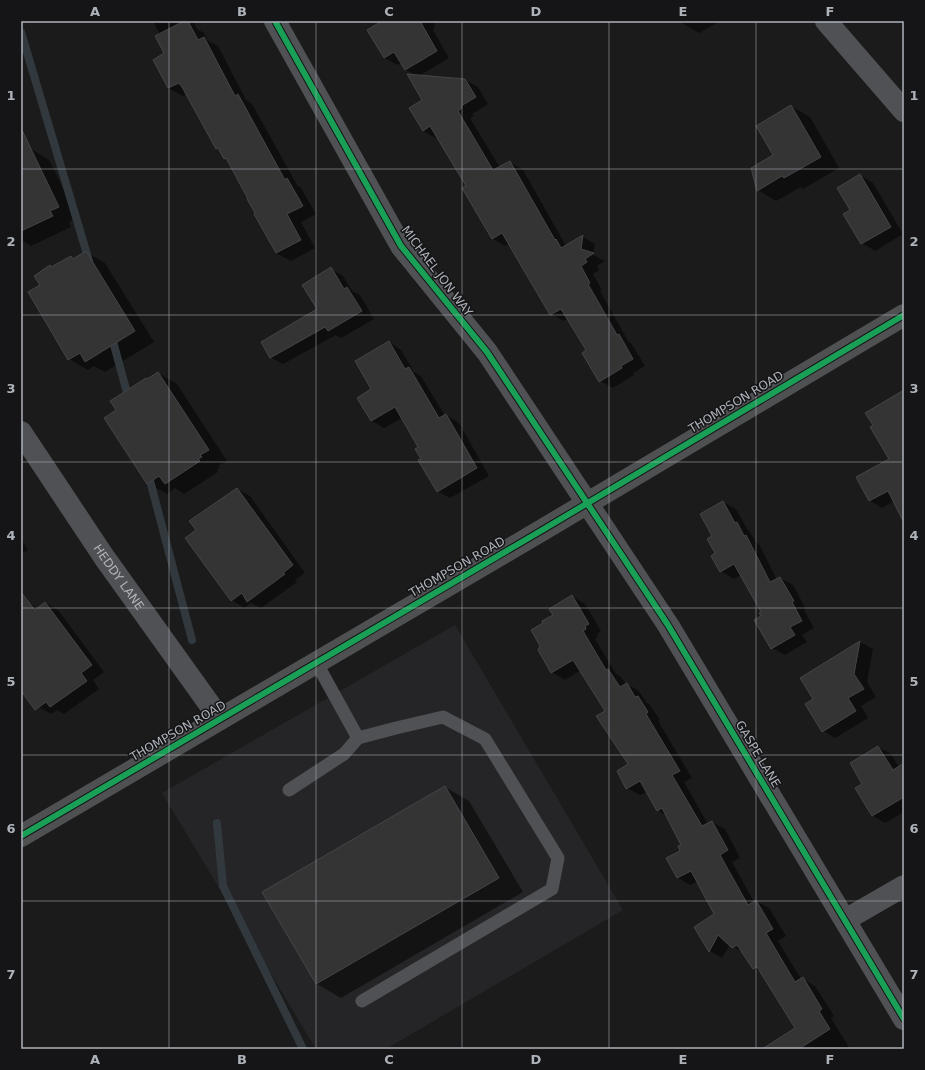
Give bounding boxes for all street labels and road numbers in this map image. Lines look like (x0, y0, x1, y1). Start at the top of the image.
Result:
street label: MICHAEL JON WAY (399, 223, 476, 319)
street label: THOMPSON ROAD (685, 368, 786, 436)
street label: THOMPSON ROAD (406, 534, 507, 601)
street label: HEDDY LANE (91, 542, 147, 613)
street label: THOMPSON ROAD (127, 698, 228, 765)
street label: GASPE LANE (733, 718, 783, 790)

